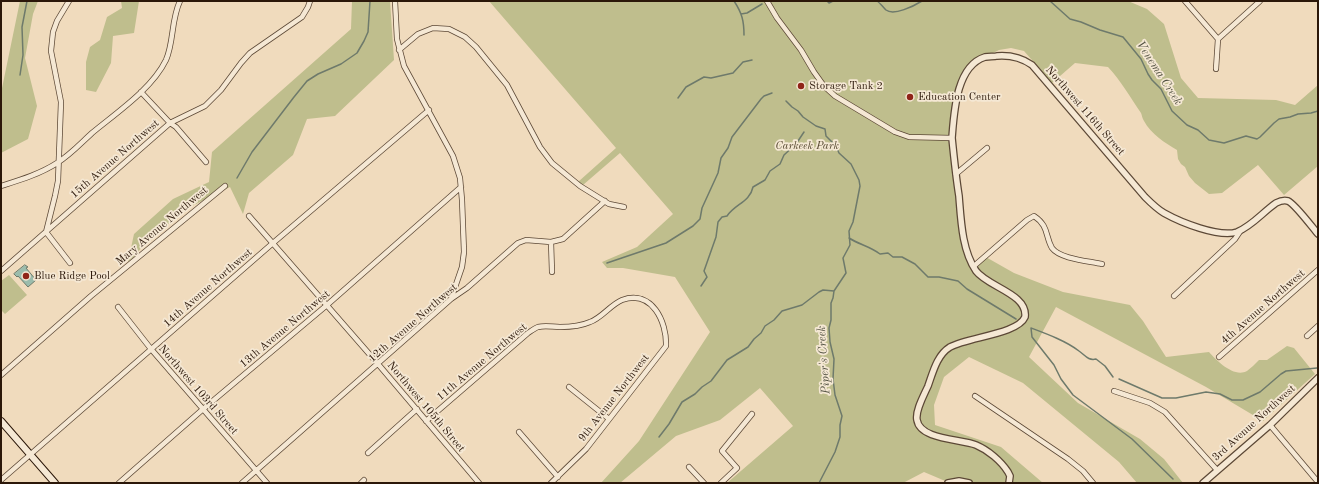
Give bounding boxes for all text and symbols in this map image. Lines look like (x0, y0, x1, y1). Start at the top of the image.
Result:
water label: Venema Creek (1133, 38, 1185, 108)
street label: Northwest 116th Street (1043, 64, 1127, 158)
place label: Storage Tank 2 (809, 79, 883, 93)
marker: Storage Tank 2 (796, 81, 806, 91)
place label: Education Center (918, 90, 1001, 104)
marker: Education Center (905, 92, 915, 102)
street label: 15th Avenue Northwest (68, 117, 162, 201)
park label: Carkeek Park (775, 139, 839, 153)
street label: Mary Avenue Northwest (113, 184, 211, 268)
street label: 14th Avenue Northwest (161, 246, 255, 330)
street label: 4th Avenue Northwest (1218, 267, 1308, 347)
place label: Blue Ridge Pool (34, 269, 110, 283)
marker: Blue Ridge Pool (21, 271, 31, 281)
street label: 12th Avenue Northwest (366, 281, 460, 365)
street label: 13th Avenue Northwest (237, 287, 333, 371)
street label: 11th Avenue Northwest (434, 320, 530, 404)
water label: Piper's Creek (814, 325, 834, 395)
street label: Northwest 103rd Street (155, 342, 241, 438)
street label: 9th Avenue Northwest (576, 352, 652, 444)
street label: Northwest 105th Street (384, 359, 468, 455)
street label: 3rd Avenue Northwest (1210, 382, 1298, 464)

